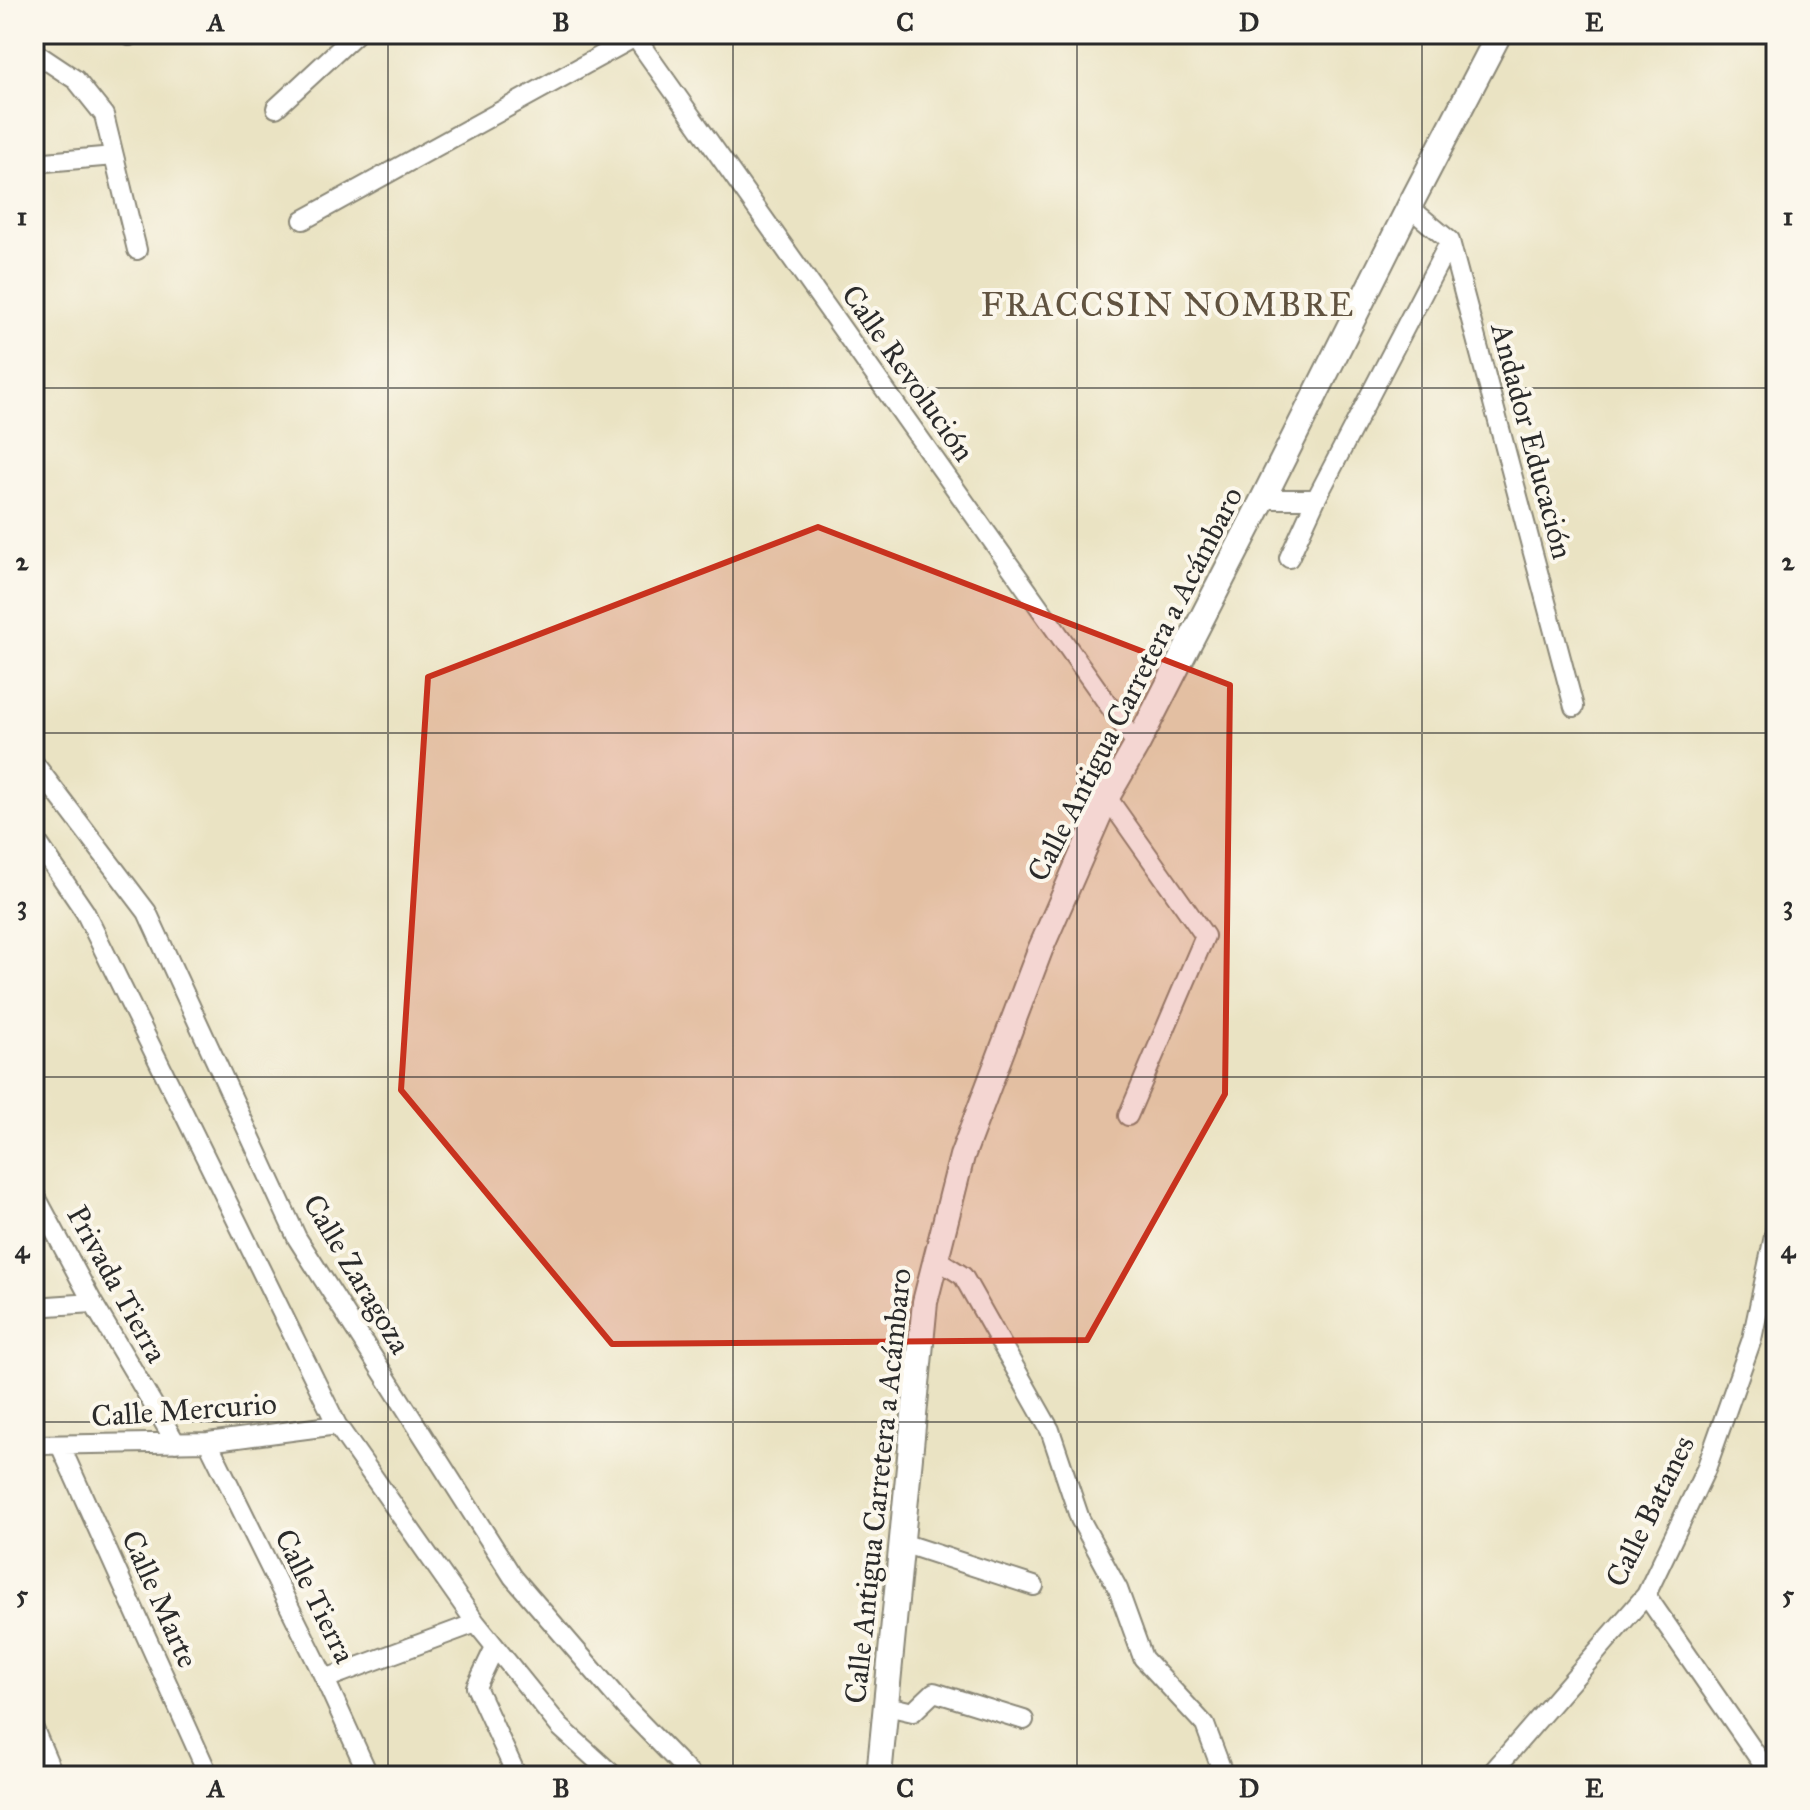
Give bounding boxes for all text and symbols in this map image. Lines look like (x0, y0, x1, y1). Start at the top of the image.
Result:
text: A (205, 6, 225, 38)
text: B (552, 6, 570, 38)
text: C (896, 6, 914, 38)
text: D (1239, 6, 1259, 38)
text: E (1585, 6, 1604, 38)
text: 1 (17, 200, 27, 232)
text: 1 (1783, 200, 1793, 232)
street label: Calle Revolución (834, 278, 982, 468)
district label: FRACCSIN NOMBRE (981, 284, 1355, 325)
street label: Andador Educación (1483, 317, 1581, 563)
street label: Calle Antigua Carretera a Acámbaro (1020, 481, 1250, 887)
text: 2 (16, 545, 30, 577)
text: 2 (1782, 545, 1796, 577)
text: 3 (17, 889, 27, 921)
text: 3 (1783, 889, 1793, 921)
street label: Calle Zaragoza (295, 1188, 419, 1360)
street label: Privada Tierra (59, 1199, 175, 1369)
text: 4 (15, 1233, 31, 1265)
text: 4 (1781, 1233, 1797, 1265)
street label: Calle Antigua Carretera a Acámbaro (837, 1267, 919, 1705)
street label: Calle Mercurio (90, 1386, 278, 1434)
street label: Calle Batanes (1598, 1430, 1702, 1592)
street label: Calle Tierra (267, 1523, 363, 1669)
street label: Calle Marte (114, 1525, 206, 1673)
text: 5 (16, 1578, 29, 1610)
text: 5 (1782, 1578, 1795, 1610)
text: A (205, 1772, 225, 1804)
text: B (552, 1772, 570, 1804)
text: C (896, 1772, 914, 1804)
text: D (1239, 1772, 1259, 1804)
text: E (1585, 1772, 1604, 1804)

